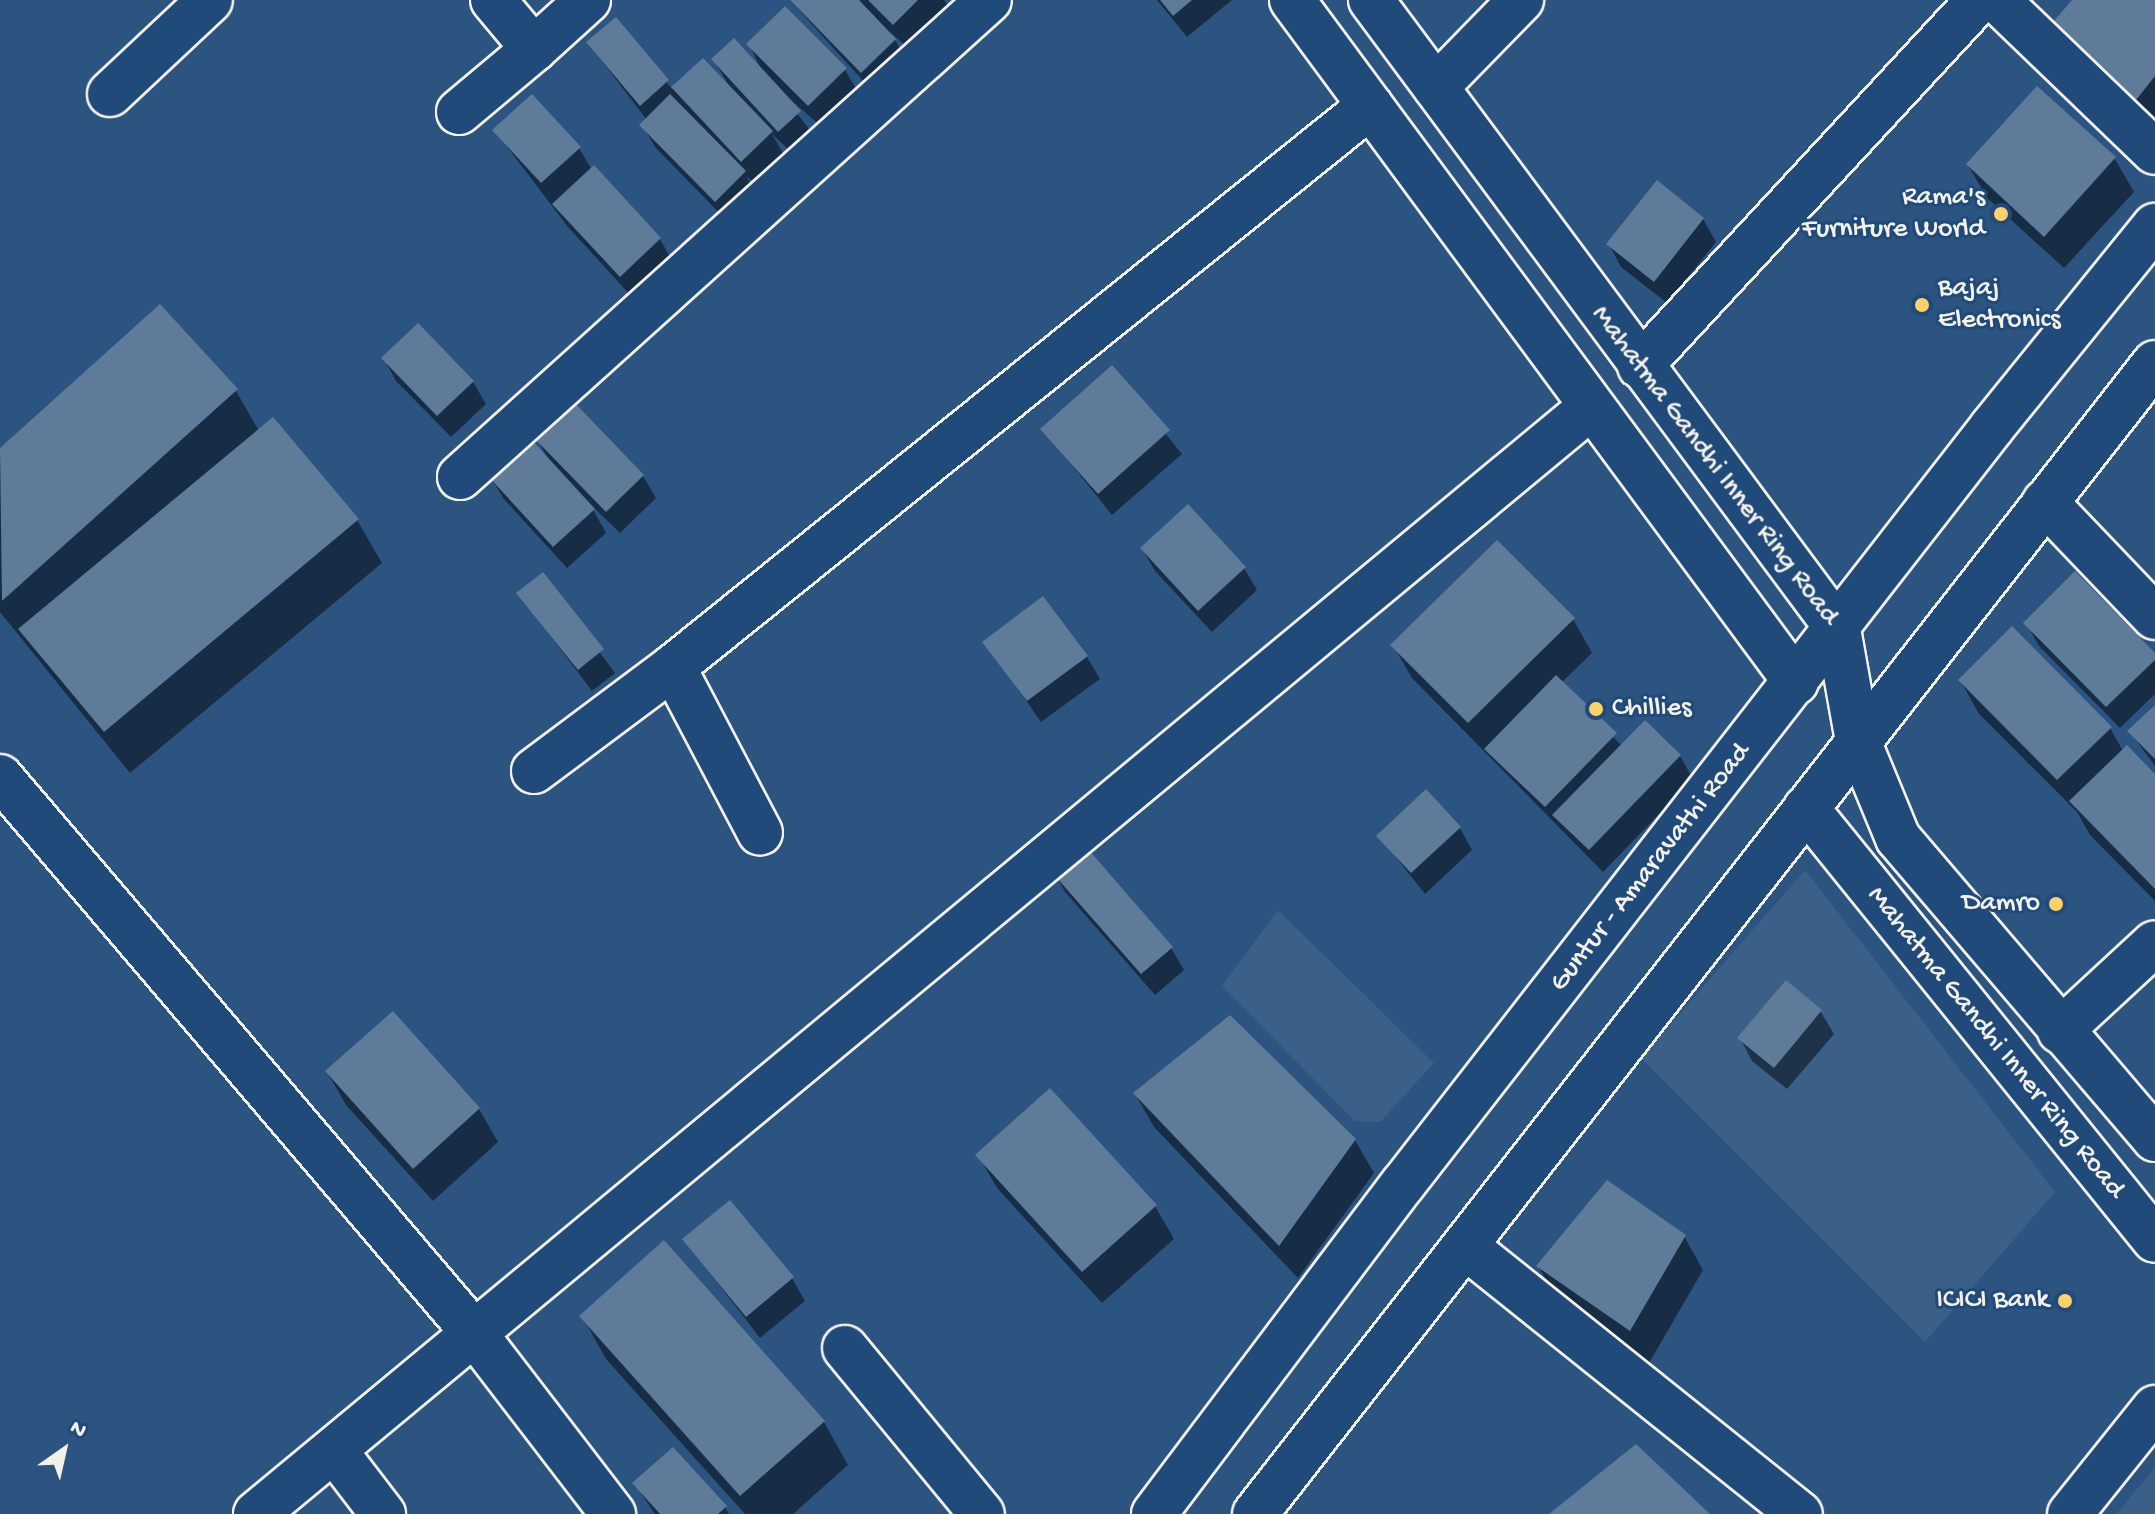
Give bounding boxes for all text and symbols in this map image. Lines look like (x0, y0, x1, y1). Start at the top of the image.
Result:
place label: Rama's Furniture World (1802, 181, 1985, 247)
marker: Rama's Furniture World (1992, 205, 2010, 223)
place label: Bajaj Electronics (1938, 272, 2061, 338)
marker: Bajaj Electronics (1913, 296, 1931, 314)
street label: Mahatma Gandhi Inner Ring Road (1583, 299, 1845, 633)
place label: Chillies (1612, 692, 1691, 726)
marker: Chillies (1587, 700, 1605, 718)
street label: Guntur - Amaravathi Road (1543, 737, 1759, 999)
street label: Mahatma Gandhi Inner Ring Road (1859, 880, 2131, 1206)
place label: Damro (1962, 887, 2040, 921)
marker: Damro (2047, 895, 2065, 913)
place label: ICICI Bank (1936, 1284, 2049, 1318)
marker: ICICI Bank (2056, 1292, 2074, 1310)
north arrow (24, 1410, 104, 1490)
text: N (64, 1415, 91, 1445)

